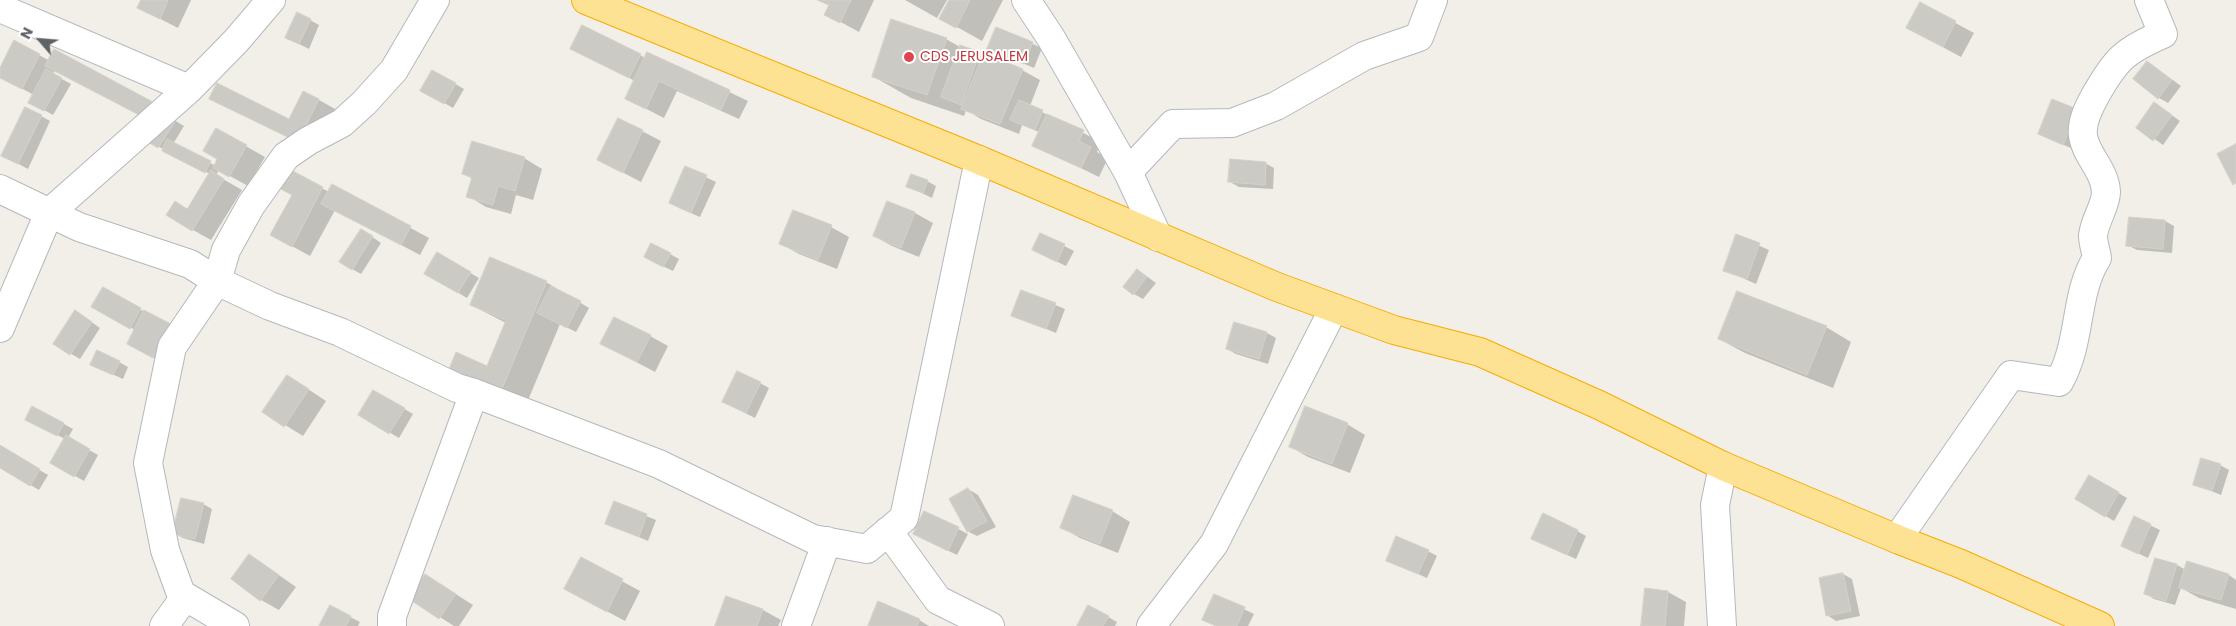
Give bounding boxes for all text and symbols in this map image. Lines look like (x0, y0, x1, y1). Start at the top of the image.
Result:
north arrow (15, 15, 65, 65)
text: N (15, 24, 38, 42)
place label: CDS JERUSALEM (920, 49, 1028, 65)
marker: CDS JERUSALEM (902, 50, 916, 64)

